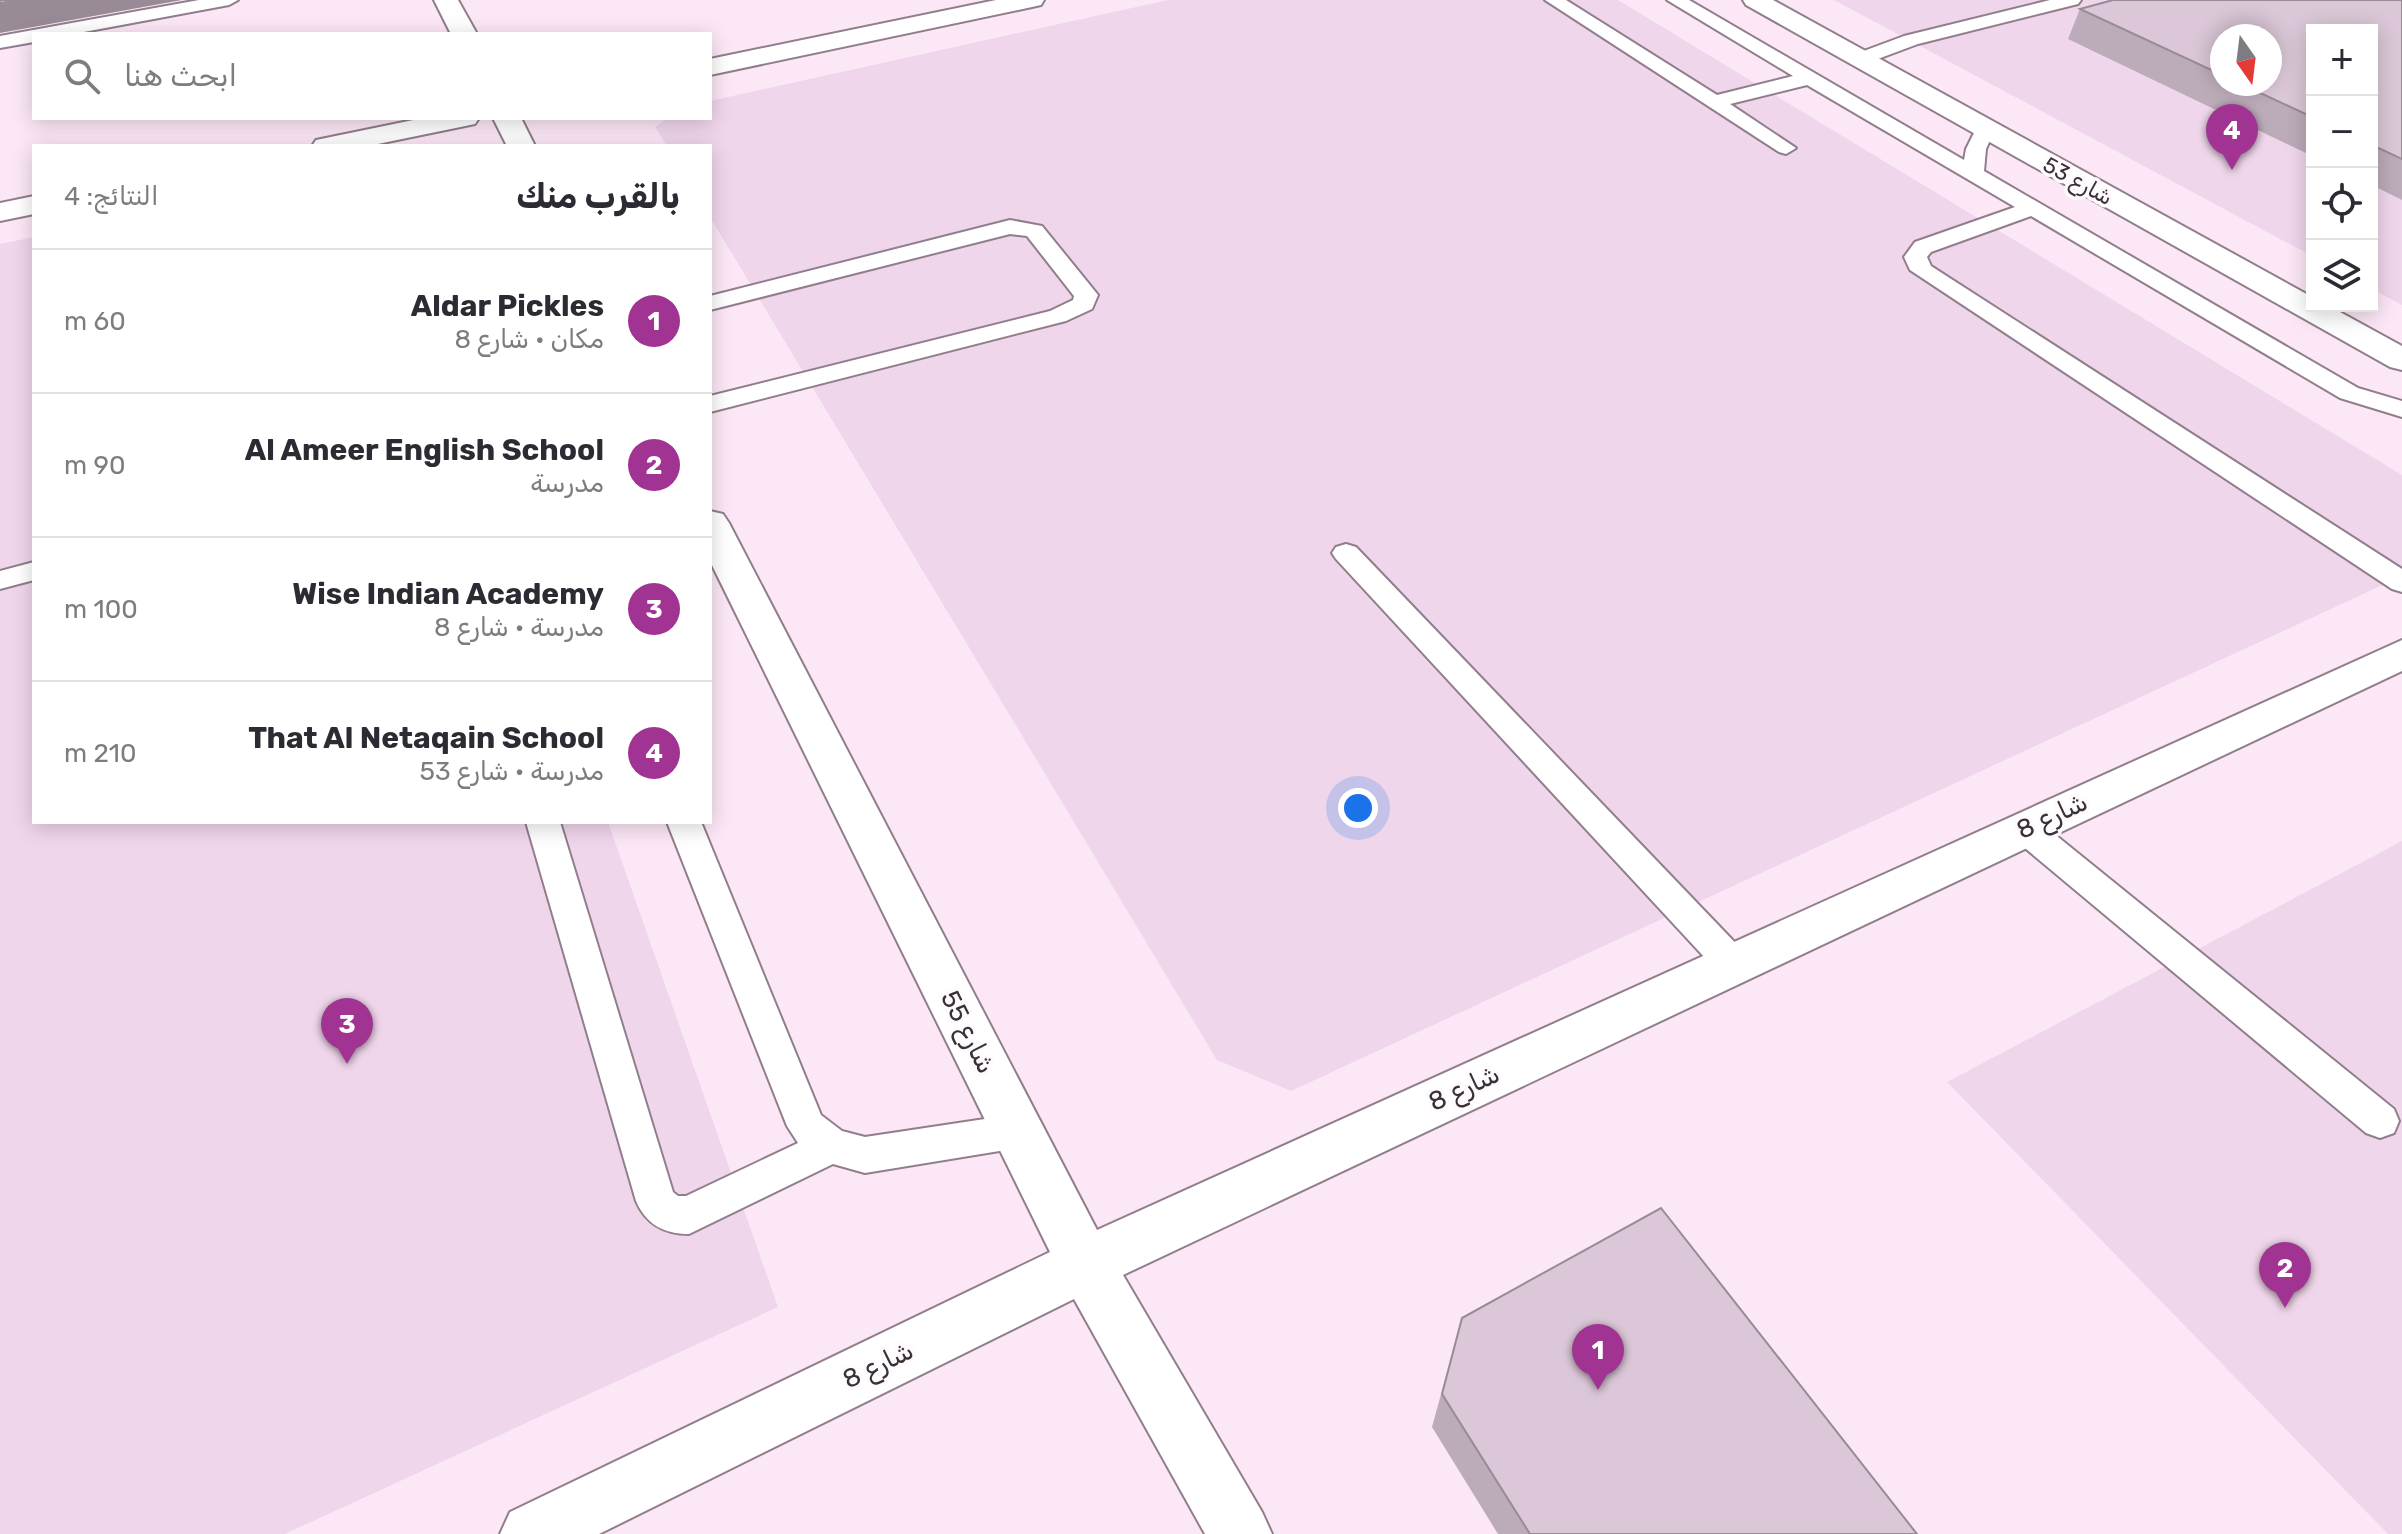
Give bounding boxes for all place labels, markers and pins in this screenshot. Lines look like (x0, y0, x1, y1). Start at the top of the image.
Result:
pin: 4 (2206, 104, 2258, 170)
pin: 3 (321, 998, 373, 1064)
pin: 2 (2259, 1242, 2311, 1308)
pin: 1 (1572, 1324, 1624, 1390)

